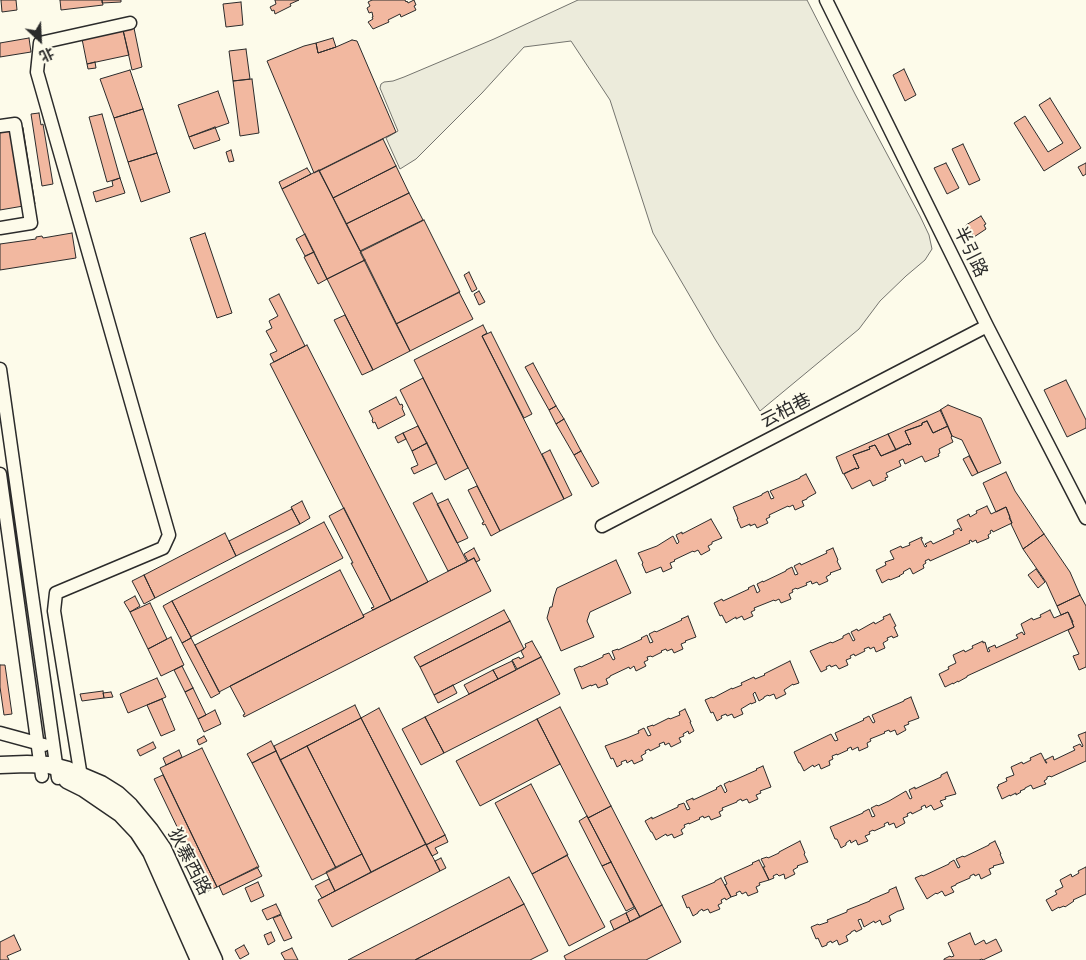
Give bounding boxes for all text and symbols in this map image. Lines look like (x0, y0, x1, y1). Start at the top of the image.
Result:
north arrow (15, 15, 65, 65)
text: 北 (37, 43, 56, 65)
street label: 半引路 (948, 223, 992, 281)
street label: 云柏巷 (757, 389, 815, 433)
street label: 狄寨西路 (163, 825, 215, 899)

